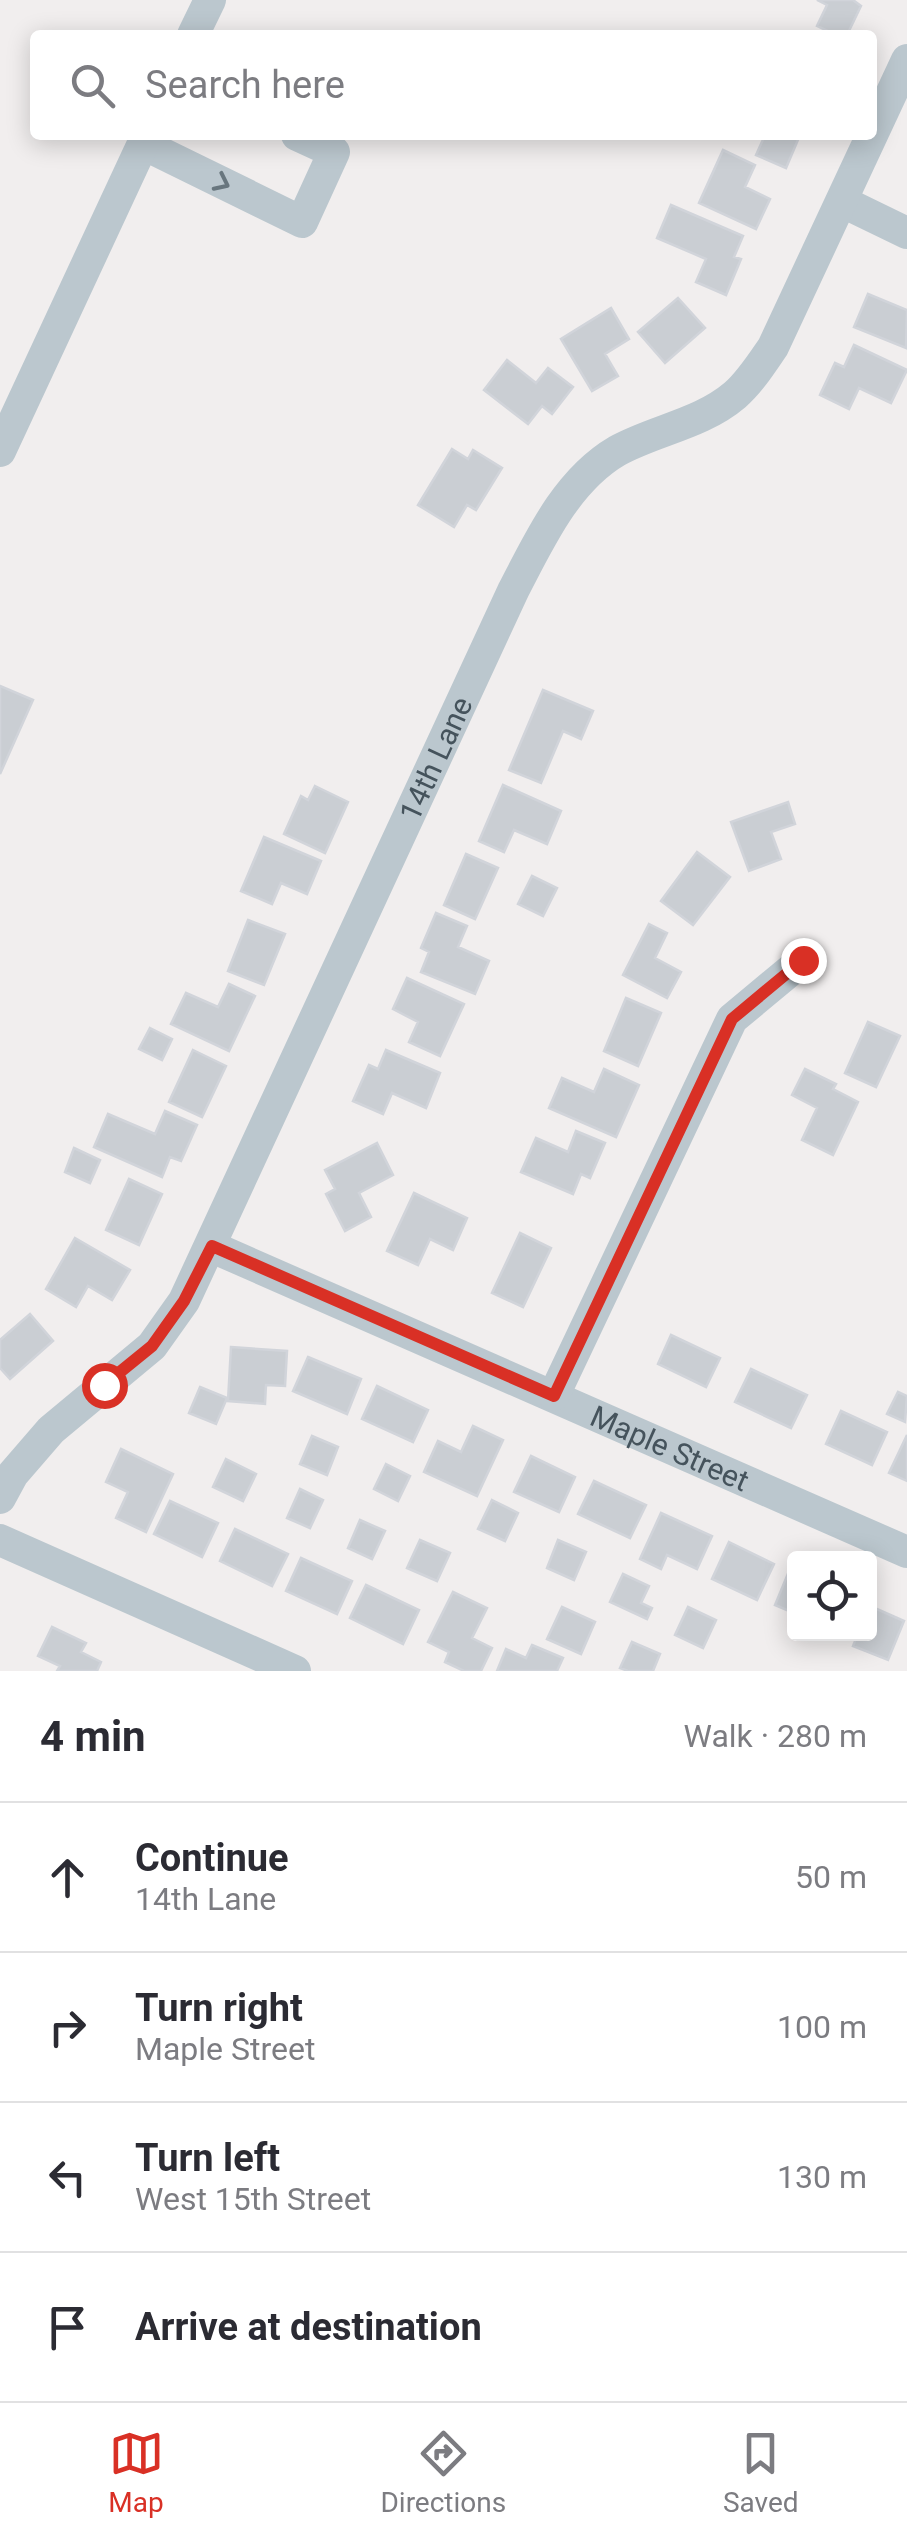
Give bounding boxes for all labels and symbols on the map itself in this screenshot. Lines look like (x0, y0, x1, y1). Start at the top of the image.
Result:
one-way arrow (212, 171, 230, 190)
street label: 14th Lane (392, 691, 479, 826)
route end (781, 938, 827, 984)
route start (82, 1363, 128, 1409)
street label: Maple Street (585, 1398, 754, 1498)

